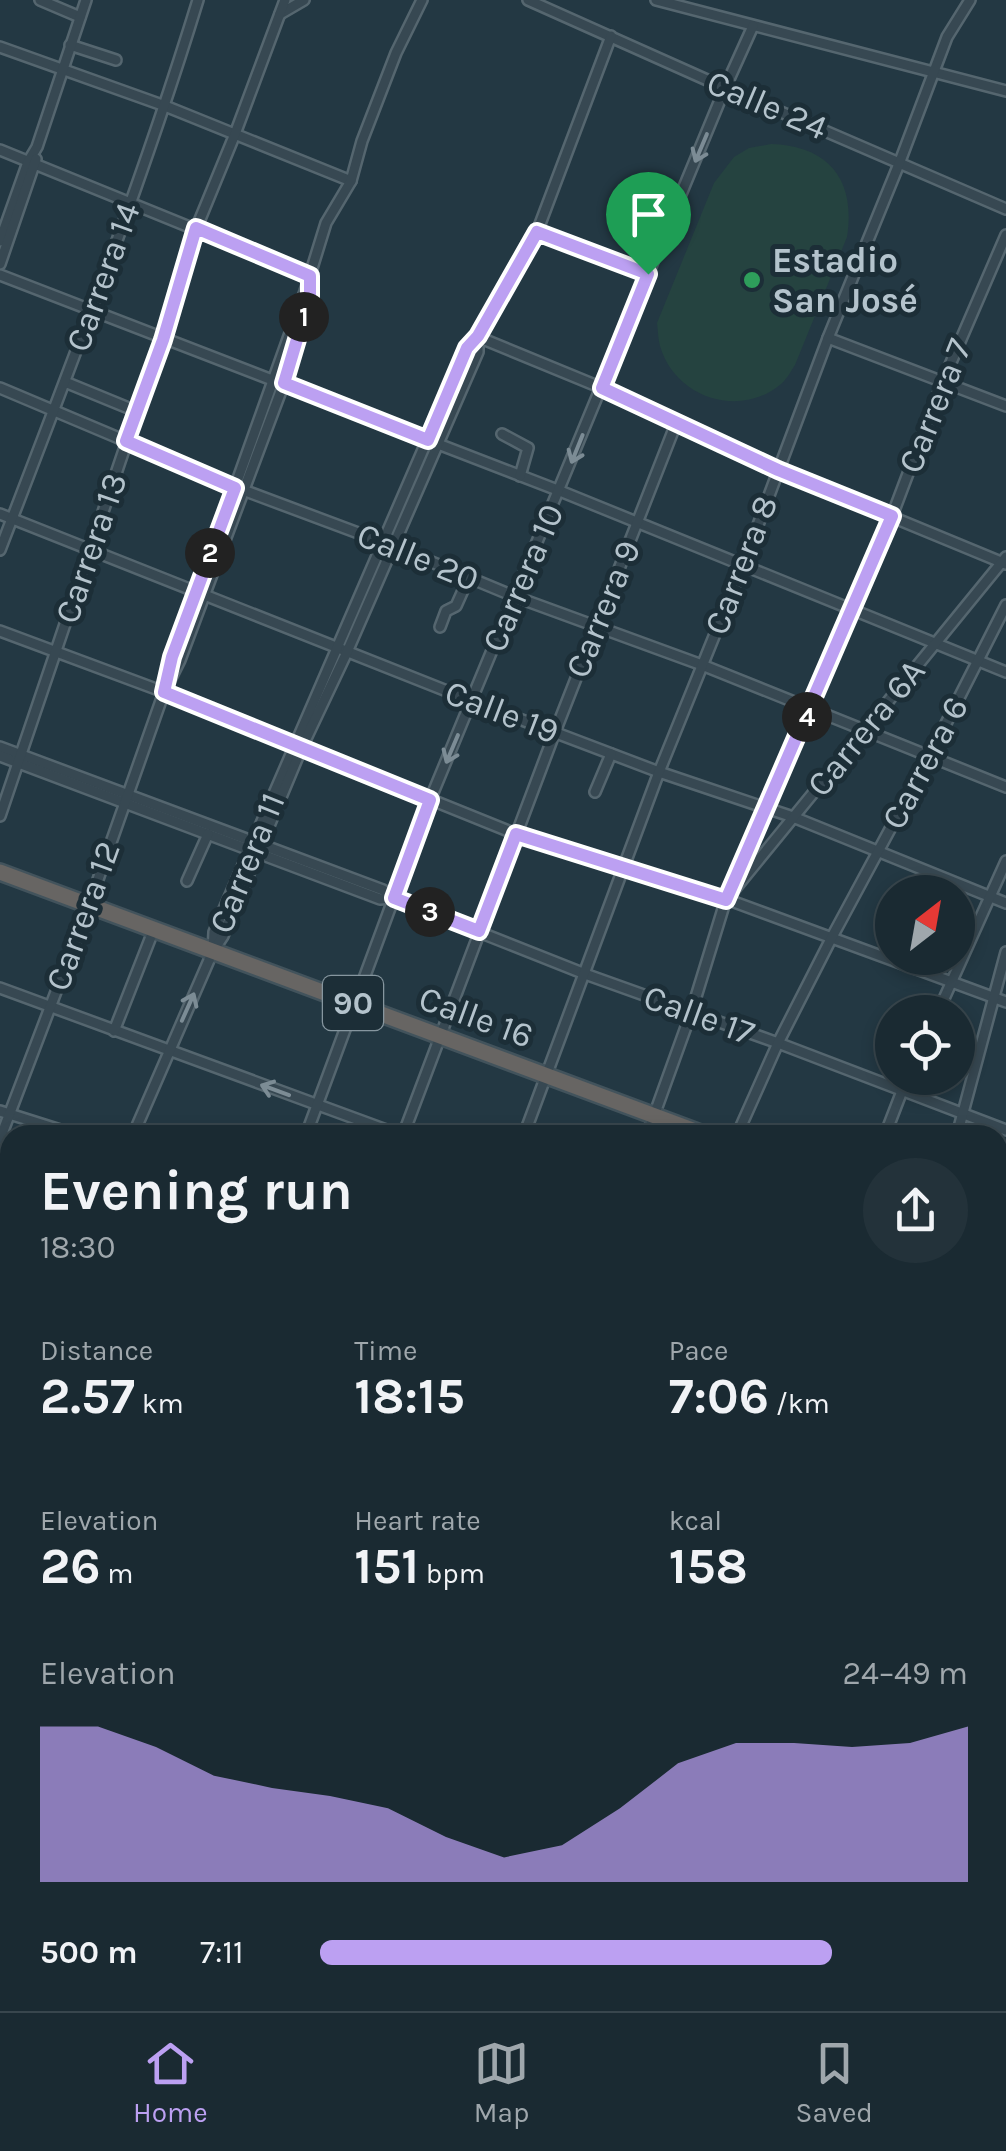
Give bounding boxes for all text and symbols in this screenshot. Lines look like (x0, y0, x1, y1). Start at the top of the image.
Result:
street label: Calle 24 (701, 61, 833, 149)
one-way arrow (691, 132, 709, 163)
pin (606, 172, 691, 275)
icon: arrive (621, 187, 676, 242)
street label: Carrera 14 (57, 197, 149, 357)
place label: Estadio San José (772, 240, 918, 321)
marker: Estadio San José (741, 269, 763, 291)
pin: 1 (279, 292, 329, 342)
text: 1 (299, 300, 309, 333)
street label: Carrera 7 (890, 333, 980, 479)
one-way arrow (567, 433, 585, 463)
street label: Carrera 13 (46, 467, 136, 629)
street label: Carrera 8 (696, 490, 786, 640)
street label: Carrera 10 (474, 498, 572, 658)
street label: Calle 20 (351, 514, 485, 600)
pin: 2 (185, 528, 235, 578)
street label: Carrera 9 (557, 534, 649, 684)
text: 2 (202, 536, 218, 569)
street label: Carrera 6A (798, 651, 934, 805)
street label: Calle 19 (439, 672, 565, 752)
street label: Carrera 6 (873, 689, 977, 837)
pin: 4 (782, 692, 832, 742)
text: 4 (799, 700, 815, 733)
one-way arrow (442, 733, 460, 763)
street label: Carrera 11 (200, 787, 294, 939)
street label: Carrera 12 (37, 836, 129, 996)
north arrow (875, 875, 975, 975)
map controls (875, 875, 975, 1095)
pin: 3 (405, 887, 455, 937)
text: 3 (421, 895, 439, 928)
road number: 90 (323, 976, 383, 1030)
street label: Calle 17 (638, 976, 760, 1054)
street label: Calle 16 (413, 978, 539, 1056)
one-way arrow (180, 992, 199, 1022)
button: locate (875, 995, 975, 1095)
one-way arrow (261, 1080, 292, 1098)
button: share (863, 1158, 968, 1263)
text: Evening run (40, 1159, 353, 1223)
text: 18:30 (40, 1229, 116, 1266)
text: Distance (40, 1334, 153, 1367)
text: Time (354, 1334, 417, 1367)
text: Pace (669, 1334, 728, 1367)
text: 2.57 (40, 1367, 135, 1426)
text: 18:15 (354, 1367, 465, 1426)
text: 7:06 (669, 1367, 769, 1426)
text: km (135, 1387, 184, 1420)
text: /km (769, 1387, 830, 1420)
text: Elevation (40, 1504, 159, 1537)
text: Heart rate (354, 1504, 481, 1537)
text: kcal (669, 1504, 722, 1537)
text: 26 (40, 1537, 101, 1596)
text: 151 (354, 1537, 419, 1596)
text: 158 (669, 1537, 748, 1596)
text: m (101, 1557, 133, 1590)
text: bpm (419, 1557, 485, 1590)
text: Elevation (40, 1655, 175, 1692)
text: 24–49 m (842, 1655, 968, 1692)
text: 500 m (40, 1934, 138, 1971)
text: 7:11 (200, 1934, 244, 1971)
tab: Home (133, 2036, 208, 2129)
tab: Map (474, 2036, 529, 2129)
tab: Saved (796, 2036, 873, 2129)

